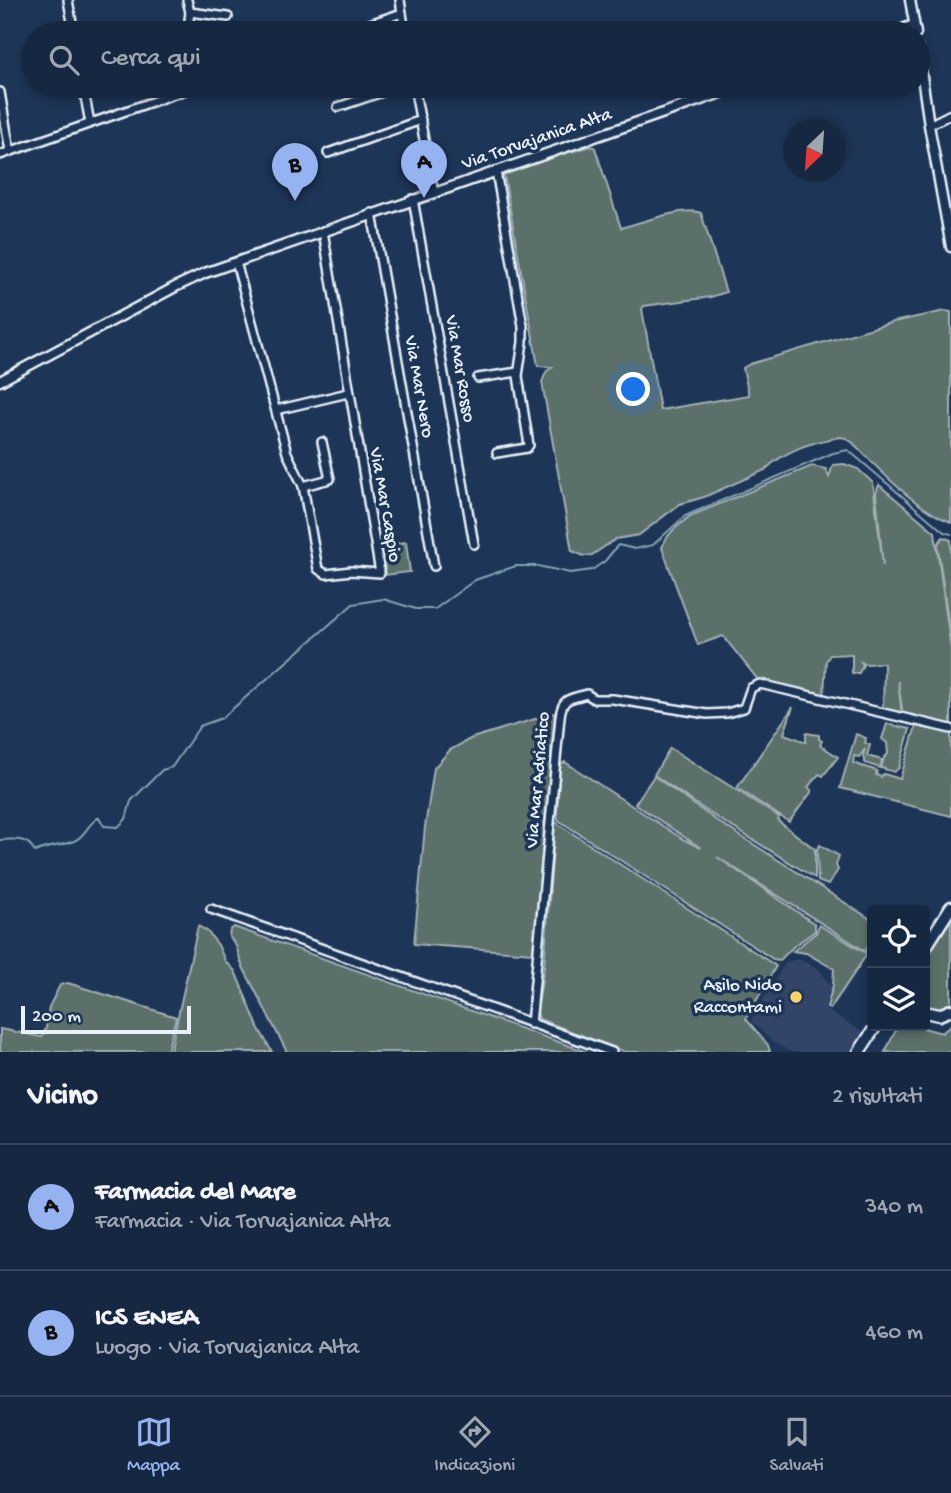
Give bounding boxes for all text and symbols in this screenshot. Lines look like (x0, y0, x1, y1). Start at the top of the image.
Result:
search box (21, 21, 930, 98)
icon: search (45, 41, 83, 79)
text: Cerca qui (101, 44, 201, 75)
street label: Via Torvajanica Alta (458, 103, 616, 177)
north arrow (783, 119, 846, 182)
pin: A (401, 140, 447, 198)
pin: B (272, 143, 318, 201)
street label: Via Mar Rosso (438, 313, 480, 424)
street label: Via Mar Nero (398, 333, 438, 440)
your location (616, 372, 650, 406)
street label: Via Mar Caspio (362, 445, 405, 564)
street label: Via Mar Adriatico (522, 711, 556, 850)
map controls (867, 905, 930, 1031)
button: locate (867, 905, 930, 968)
button: layers (867, 968, 930, 1031)
place label: Asilo Nido Raccontami (694, 975, 782, 1020)
marker: Asilo Nido Raccontami (788, 989, 804, 1005)
scale bar (21, 1003, 191, 1035)
text: 200 m (32, 1006, 81, 1029)
text: Vicino (28, 1080, 98, 1115)
text: 2 risultati (832, 1084, 923, 1111)
text: Farmacia del Mare (95, 1178, 296, 1209)
text: A (44, 1194, 58, 1221)
text: 340 m (865, 1194, 923, 1221)
text: Farmacia · Via Torvajanica Alta (95, 1209, 391, 1236)
text: ICS ENEA (95, 1304, 198, 1335)
text: B (45, 1320, 57, 1347)
text: 460 m (866, 1320, 923, 1347)
text: Luogo · Via Torvajanica Alta (95, 1335, 359, 1362)
tab: Mappa (127, 1413, 180, 1478)
tab: Indicazioni (434, 1413, 515, 1478)
tab: Salvati (770, 1413, 824, 1478)

